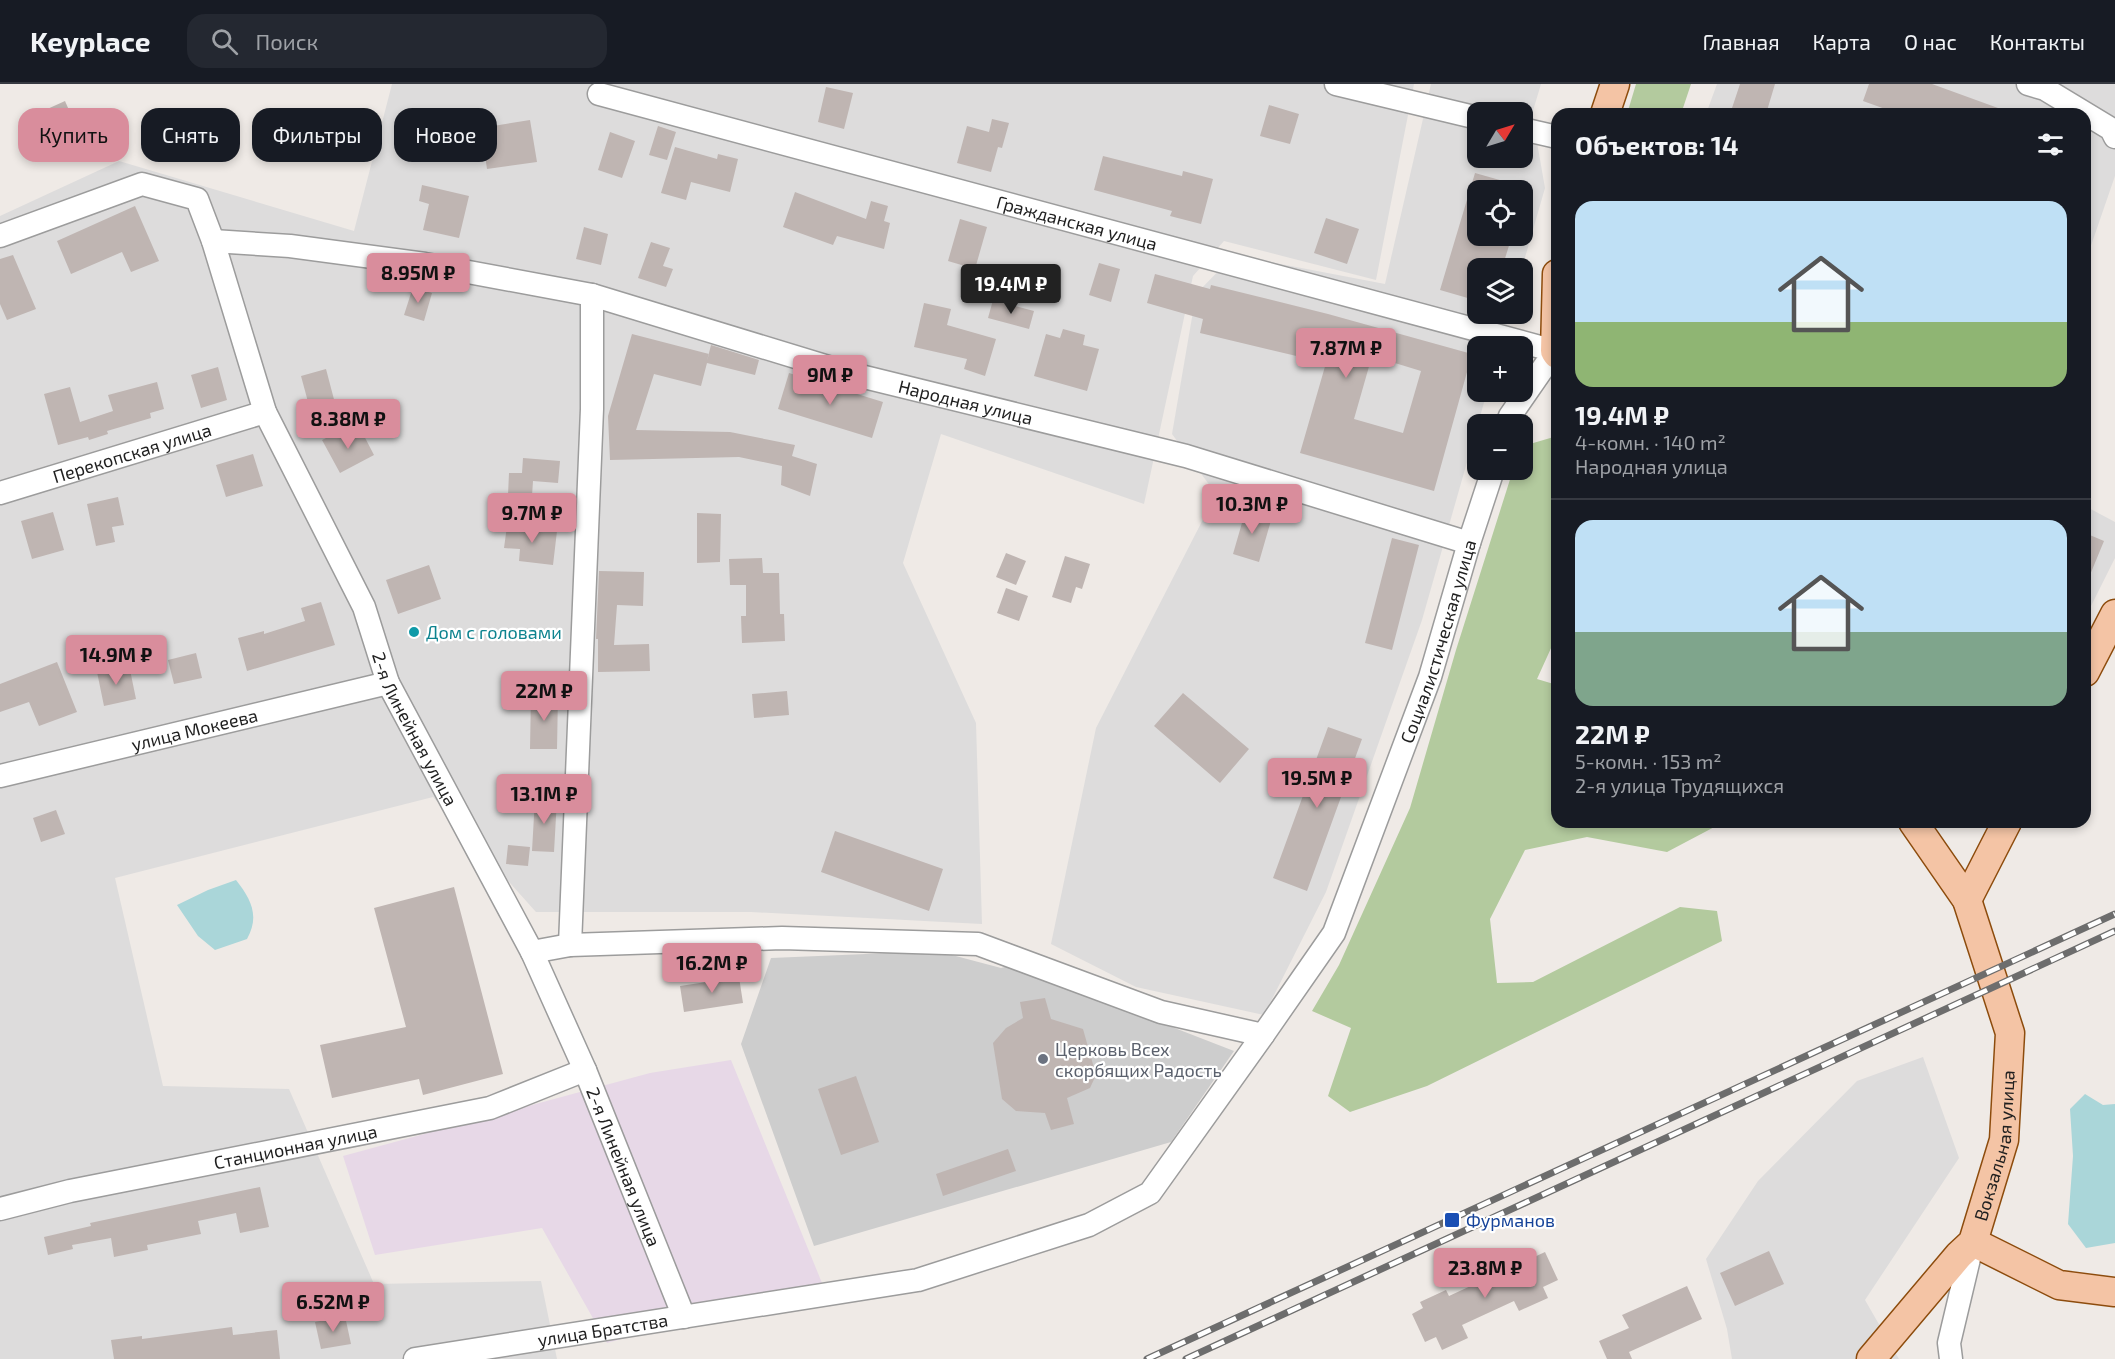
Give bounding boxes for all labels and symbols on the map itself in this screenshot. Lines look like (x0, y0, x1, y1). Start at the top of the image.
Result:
north arrow (1467, 102, 1533, 168)
street label: Гражданская улица (994, 190, 1160, 255)
pin: 8.95M ₽ (363, 253, 473, 304)
pin: 19.4M ₽ (956, 264, 1066, 315)
pin: 7.87M ₽ (1291, 328, 1401, 379)
pin: 9M ₽ (794, 355, 866, 406)
street label: Народная улица (896, 375, 1035, 429)
pin: 8.38M ₽ (293, 399, 403, 450)
street label: Перекопская улица (50, 418, 214, 487)
pin: 10.3M ₽ (1197, 484, 1307, 535)
pin: 9.7M ₽ (483, 493, 581, 544)
street label: Социалистическая улица (1395, 537, 1480, 746)
place label: Дом с головами (426, 621, 562, 643)
marker: Дом с головами (407, 625, 421, 639)
pin: 14.9M ₽ (61, 635, 171, 686)
street label: 2-я Линейная улица (368, 649, 463, 809)
pin: 22M ₽ (502, 671, 586, 722)
street label: улица Мокеева (129, 704, 260, 755)
pin: 19.5M ₽ (1262, 758, 1372, 809)
pin: 13.1M ₽ (489, 774, 599, 825)
pin: 16.2M ₽ (657, 943, 767, 994)
place label: Церковь Всех скорбящих Радость (1055, 1038, 1222, 1081)
marker: Церковь Всех скорбящих Радость (1036, 1052, 1050, 1066)
street label: Вокзальная улица (1969, 1069, 2019, 1223)
street label: 2-я Линейная улица (582, 1084, 666, 1250)
street label: Станционная улица (212, 1120, 379, 1173)
place label: Фурманов (1466, 1209, 1555, 1231)
marker: Фурманов (1443, 1211, 1461, 1229)
pin: 23.8M ₽ (1430, 1248, 1540, 1299)
pin: 6.52M ₽ (278, 1282, 388, 1333)
street label: улица Братства (536, 1308, 670, 1351)

